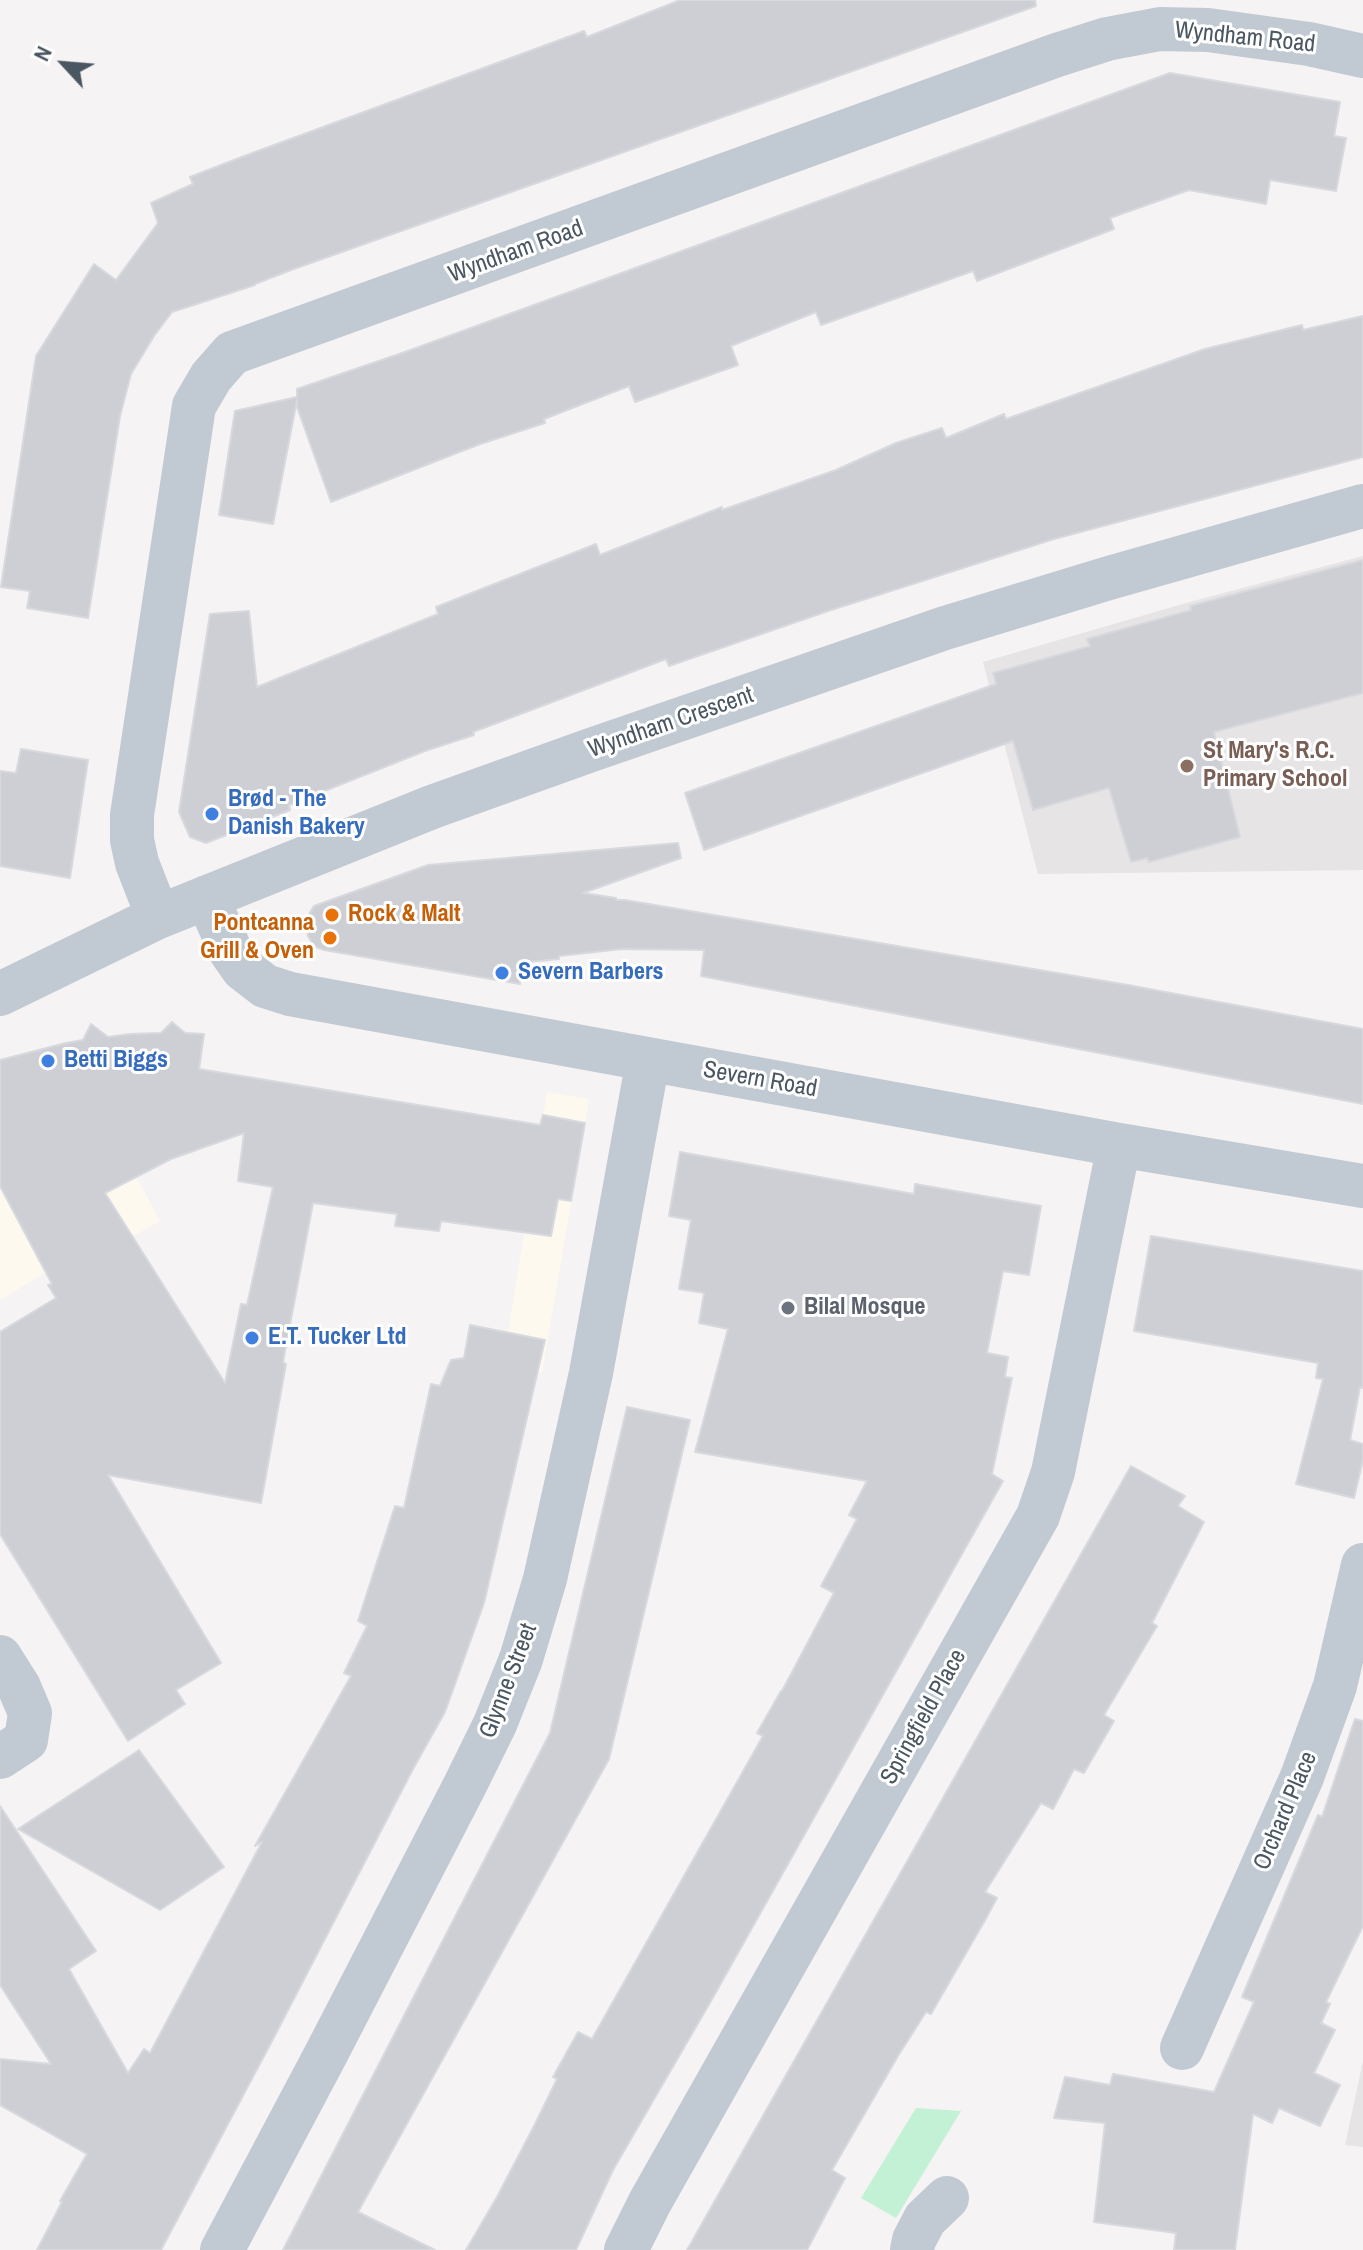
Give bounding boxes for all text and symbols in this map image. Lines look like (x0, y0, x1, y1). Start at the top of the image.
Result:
street label: Wyndham Road (1173, 16, 1317, 60)
north arrow (24, 24, 104, 104)
text: N (26, 41, 59, 66)
street label: Wyndham Road (445, 214, 587, 290)
street label: Wyndham Crescent (585, 681, 757, 765)
place label: St Mary's R.C. Primary School (1203, 738, 1347, 794)
marker: St Mary's R.C. Primary School (1178, 757, 1196, 775)
place label: Brød - The Danish Bakery (228, 786, 365, 842)
marker: Brød - The Danish Bakery (203, 805, 221, 823)
place label: Rock & Malt (348, 901, 461, 929)
marker: Rock & Malt (323, 906, 341, 924)
place label: Pontcanna Grill & Oven (200, 910, 314, 966)
marker: Pontcanna Grill & Oven (321, 929, 339, 947)
place label: Severn Barbers (518, 959, 663, 987)
marker: Severn Barbers (493, 964, 511, 982)
place label: Betti Biggs (64, 1047, 168, 1075)
marker: Betti Biggs (39, 1052, 57, 1070)
street label: Severn Road (701, 1056, 819, 1104)
place label: Bilal Mosque (804, 1294, 925, 1322)
marker: Bilal Mosque (779, 1299, 797, 1317)
place label: E.T. Tucker Ltd (268, 1324, 407, 1352)
marker: E.T. Tucker Ltd (243, 1329, 261, 1347)
street label: Glynne Street (474, 1620, 544, 1742)
street label: Springfield Place (875, 1644, 973, 1790)
street label: Orchard Place (1248, 1747, 1324, 1875)

